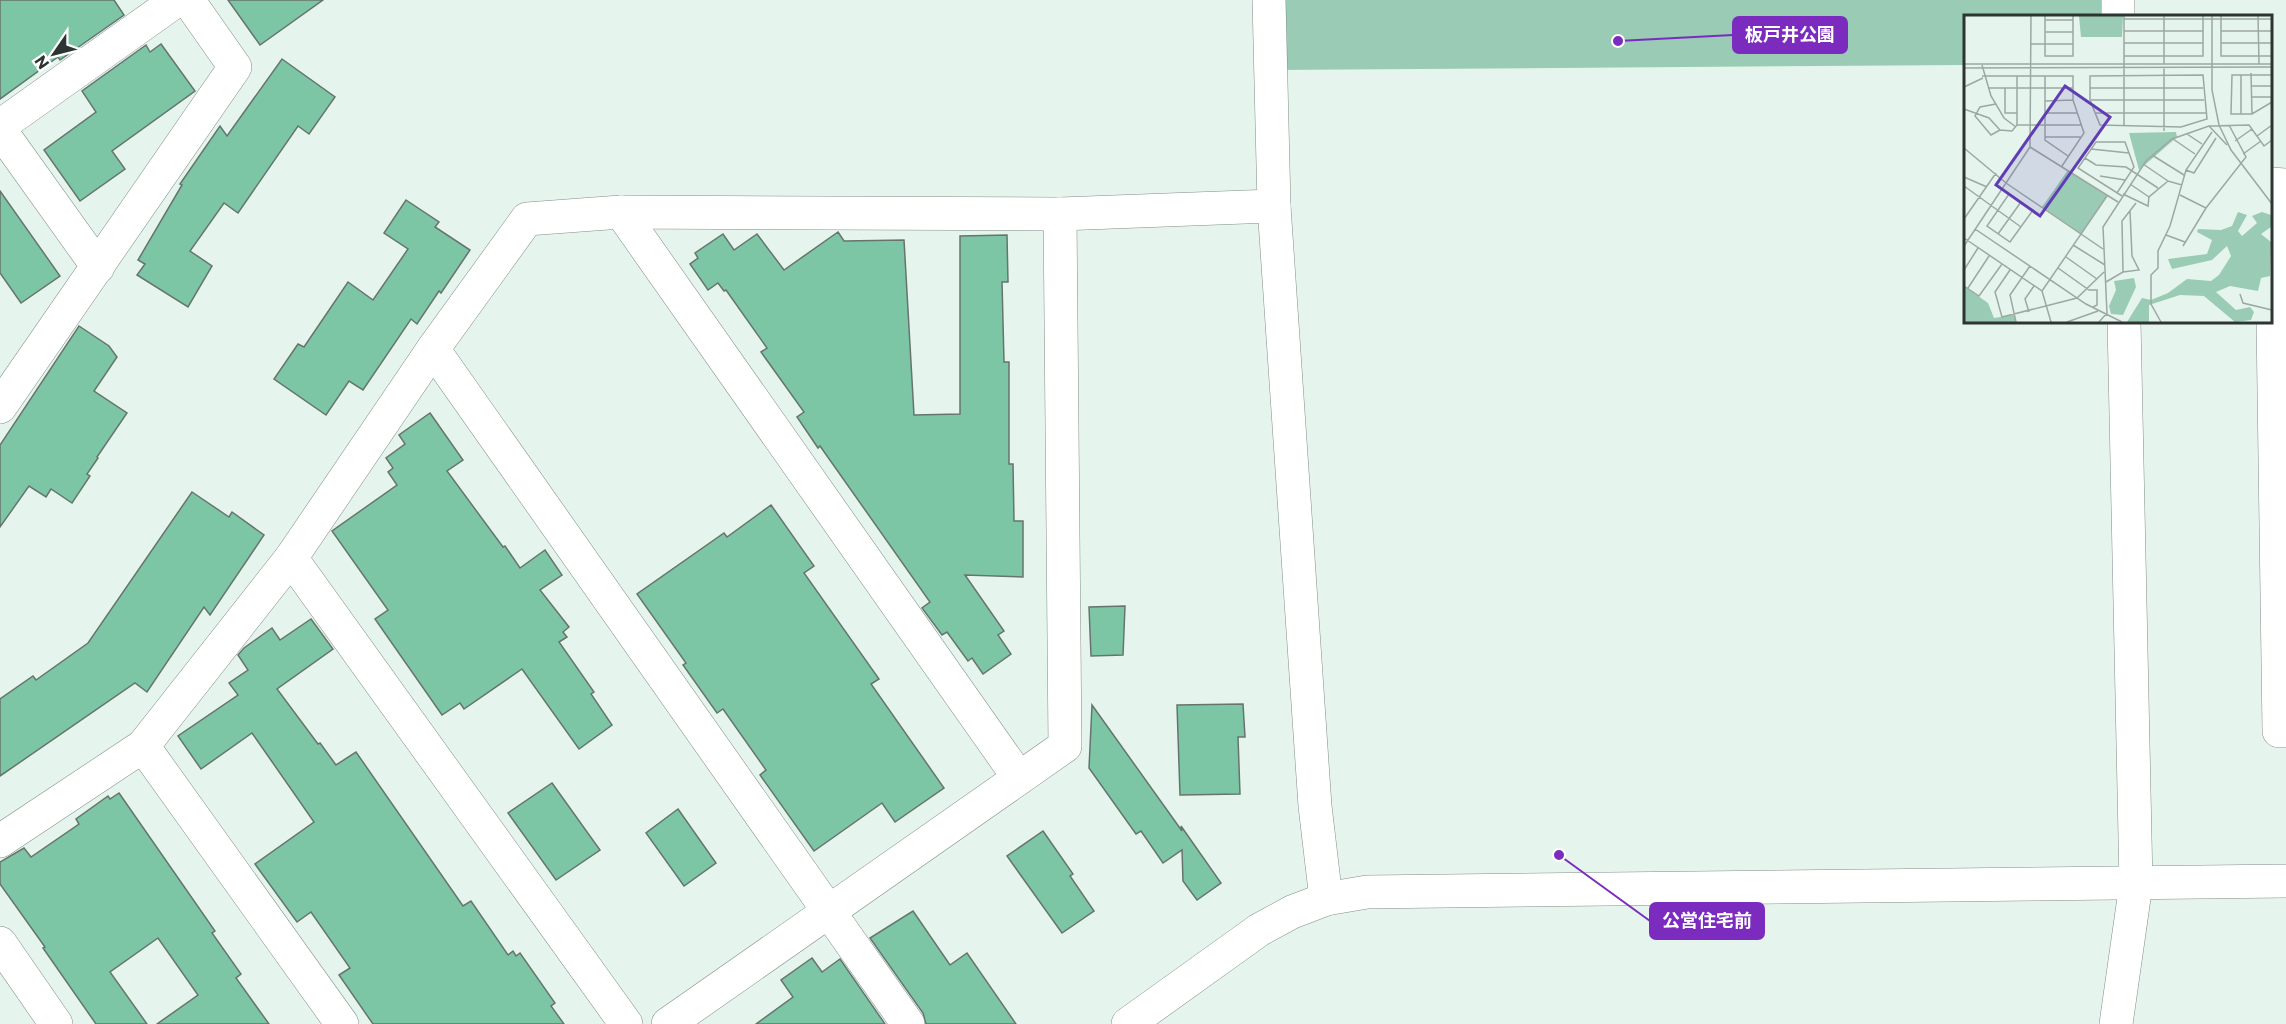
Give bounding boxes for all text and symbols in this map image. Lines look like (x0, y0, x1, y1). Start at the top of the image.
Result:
inset map (1964, 15, 2271, 322)
callout: 板戸井公園 (1733, 17, 1847, 53)
text: 板戸井公園 (1745, 23, 1835, 45)
north arrow (24, 24, 84, 84)
text: N (30, 53, 53, 73)
callout: 公営住宅前 (1650, 903, 1764, 939)
text: 公営住宅前 (1662, 909, 1752, 931)

